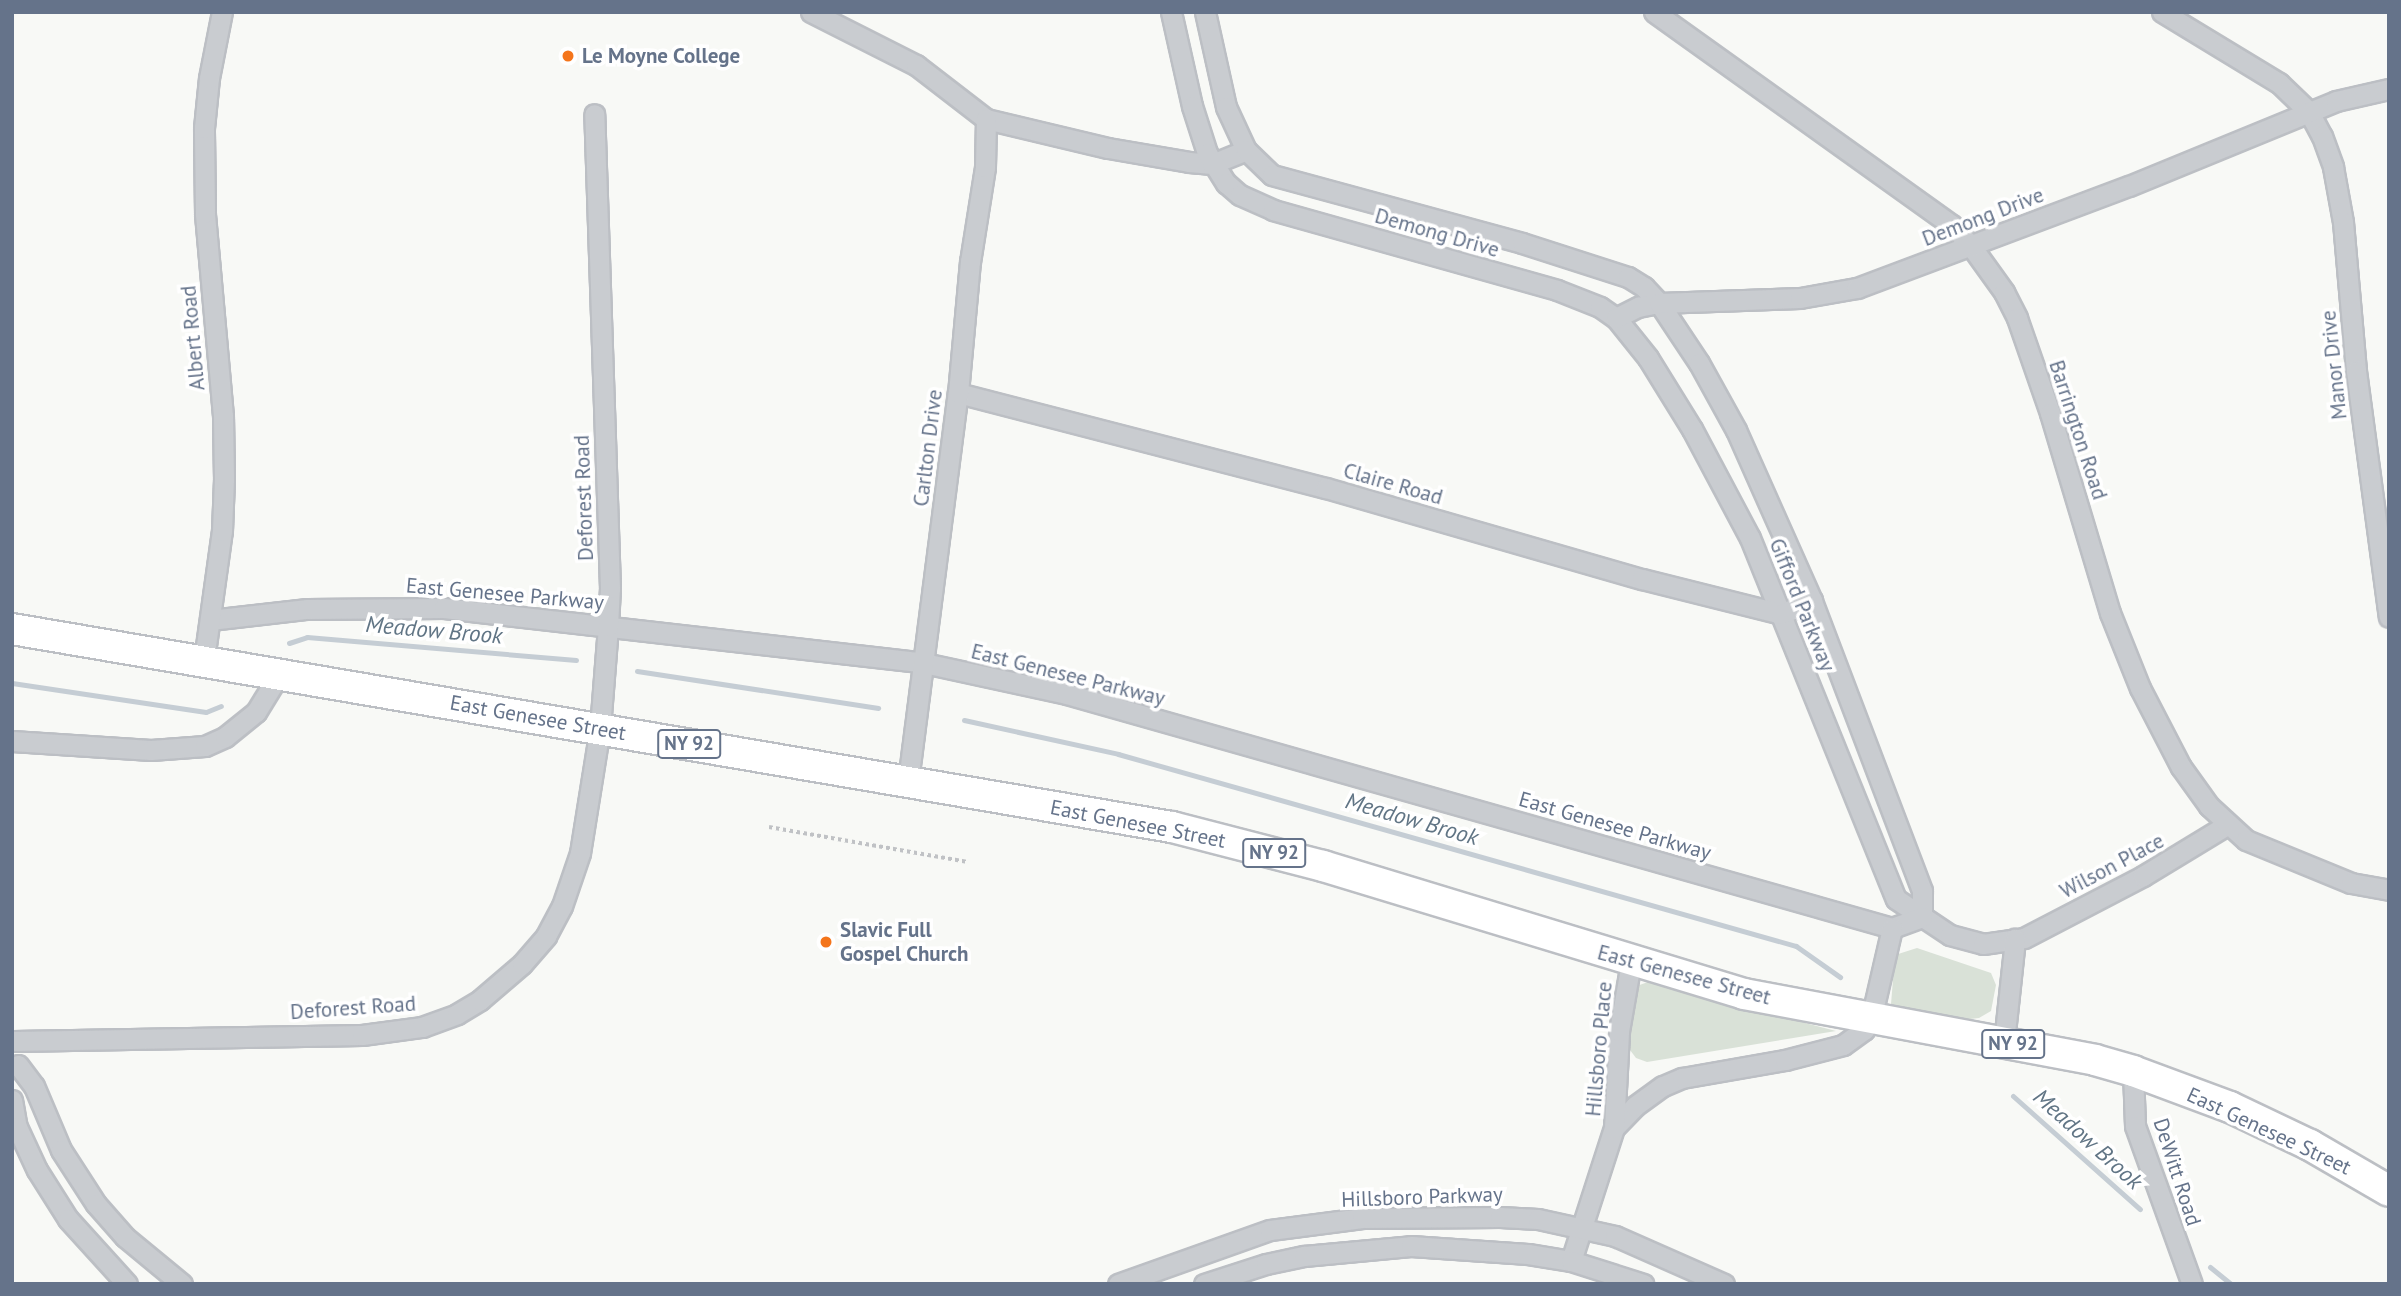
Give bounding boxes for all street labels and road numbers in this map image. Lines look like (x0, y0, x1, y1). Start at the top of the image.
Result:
street label: Demong Drive (1919, 182, 2047, 252)
street label: Demong Drive (1372, 203, 1502, 263)
street label: Albert Road (176, 284, 210, 392)
street label: Manor Drive (2316, 309, 2352, 421)
street label: Barrington Road (2044, 357, 2112, 503)
street label: Carlton Drive (908, 388, 948, 508)
street label: Deforest Road (569, 435, 599, 561)
street label: Claire Road (1340, 458, 1446, 510)
street label: Gifford Parkway (1764, 535, 1840, 675)
street label: East Genesee Parkway (405, 573, 605, 615)
street label: East Genesee Parkway (969, 639, 1167, 711)
street label: East Genesee Street (448, 690, 628, 746)
road number: NY 92 (656, 729, 722, 760)
street label: East Genesee Parkway (1516, 787, 1714, 865)
street label: East Genesee Street (1048, 795, 1228, 853)
street label: Wilson Place (2056, 828, 2168, 904)
road number: NY 92 (1241, 838, 1307, 868)
street label: East Genesee Street (1595, 940, 1773, 1010)
street label: Hillsboro Place (1581, 980, 1617, 1118)
street label: Deforest Road (289, 991, 417, 1025)
road number: NY 92 (1980, 1028, 2046, 1060)
street label: East Genesee Street (2183, 1082, 2355, 1180)
street label: DeWitt Road (2148, 1115, 2206, 1229)
street label: Hillsboro Parkway (1341, 1182, 1503, 1212)

